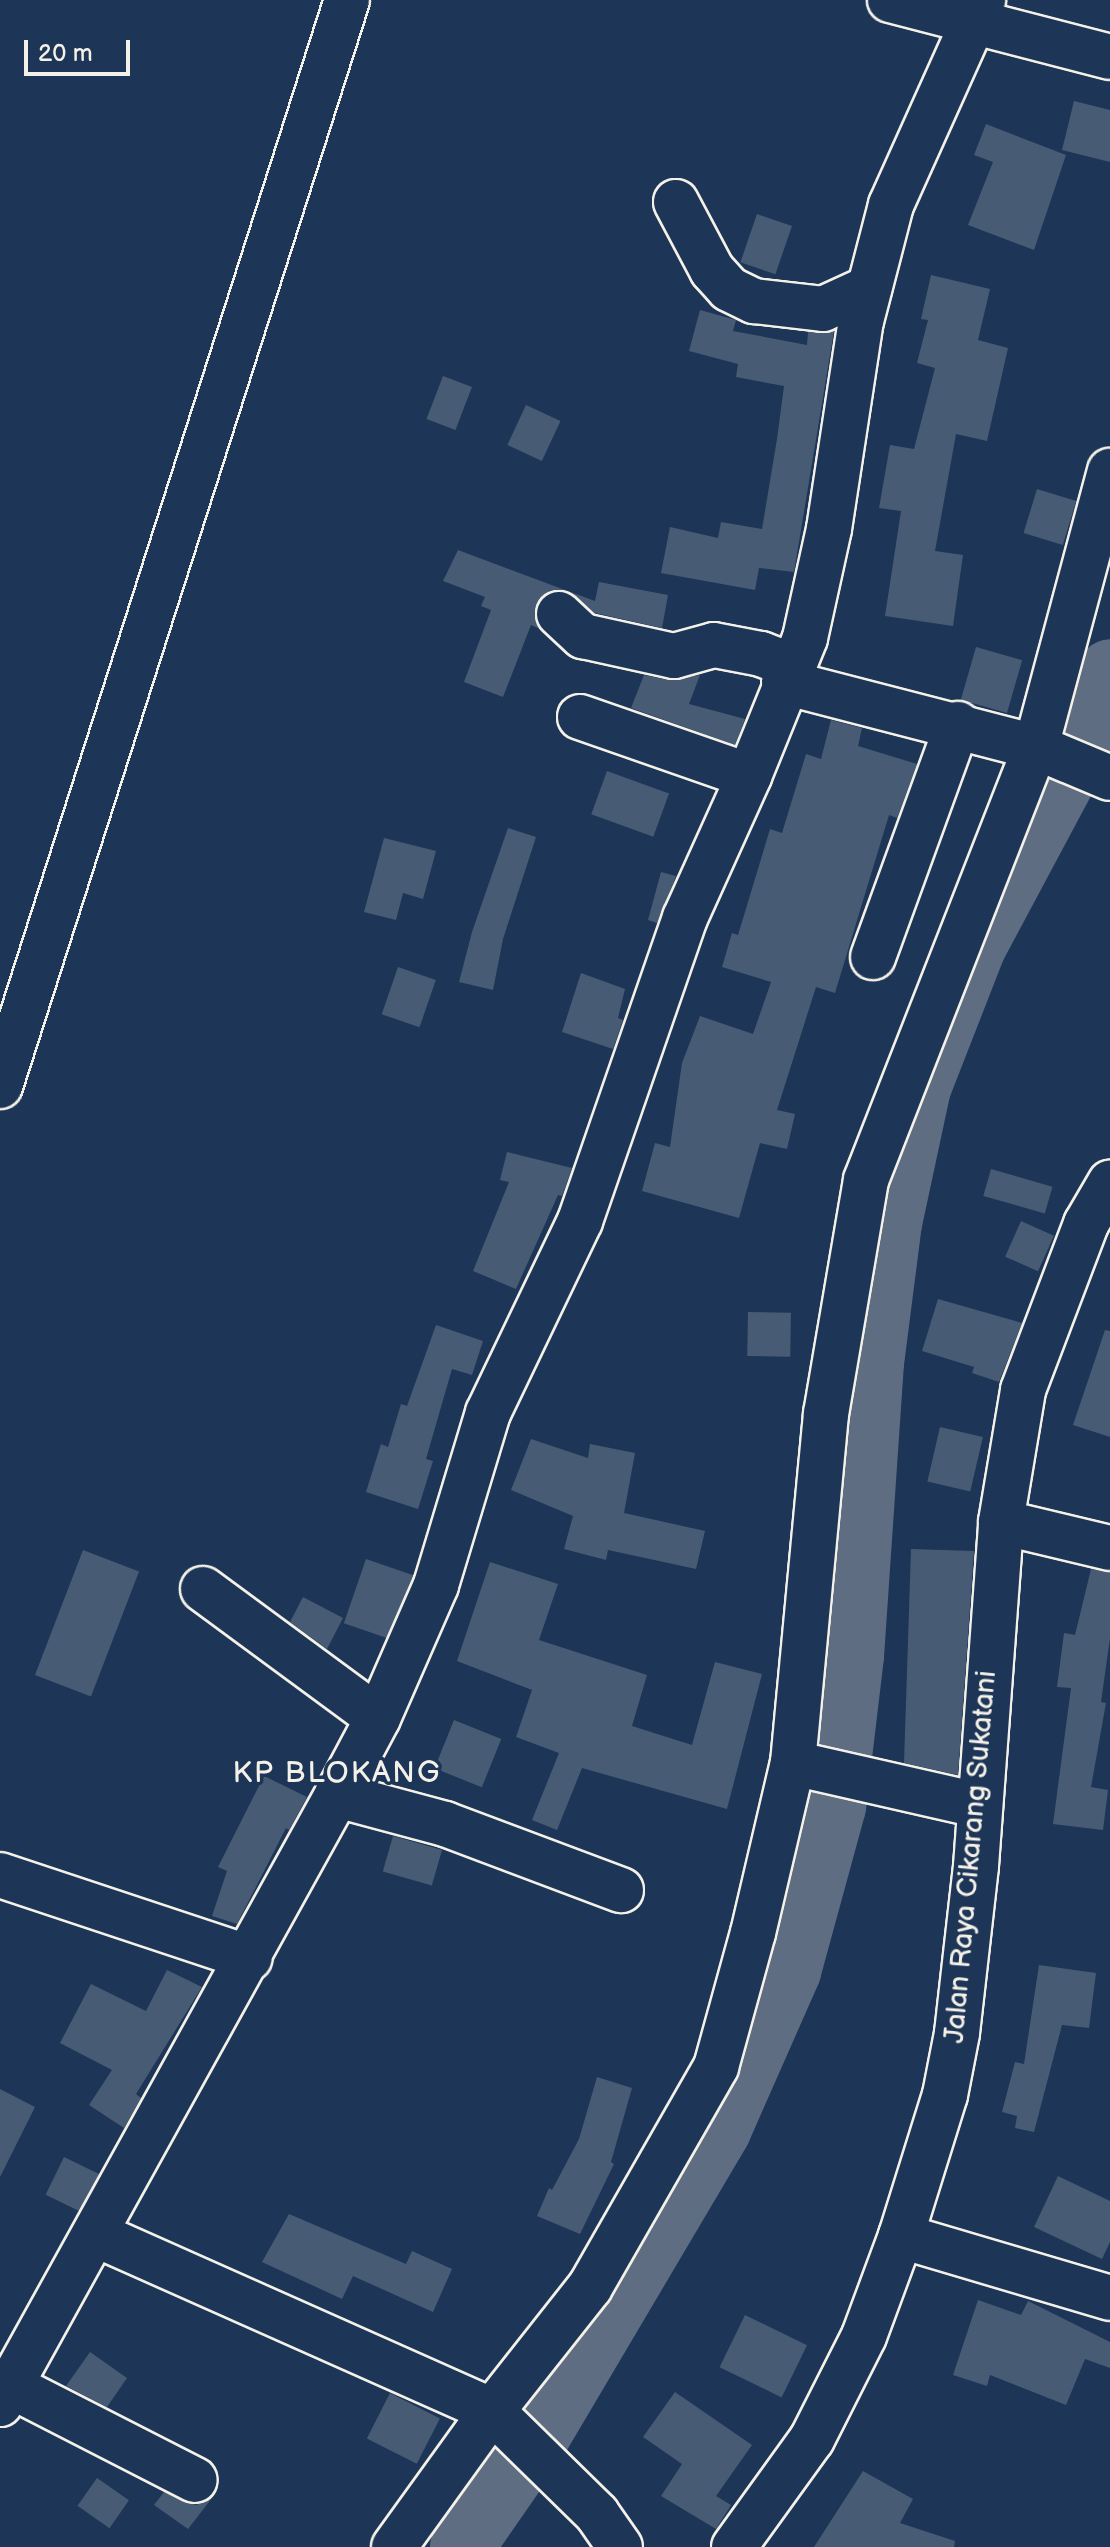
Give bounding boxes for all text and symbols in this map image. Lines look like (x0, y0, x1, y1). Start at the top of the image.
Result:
scale bar (28, 24, 134, 74)
text: 20 m (38, 39, 93, 68)
street label: Jalan Raya Cikarang Sukatani (938, 1669, 1004, 2045)
district label: KP BLOKANG (233, 1755, 441, 1791)

